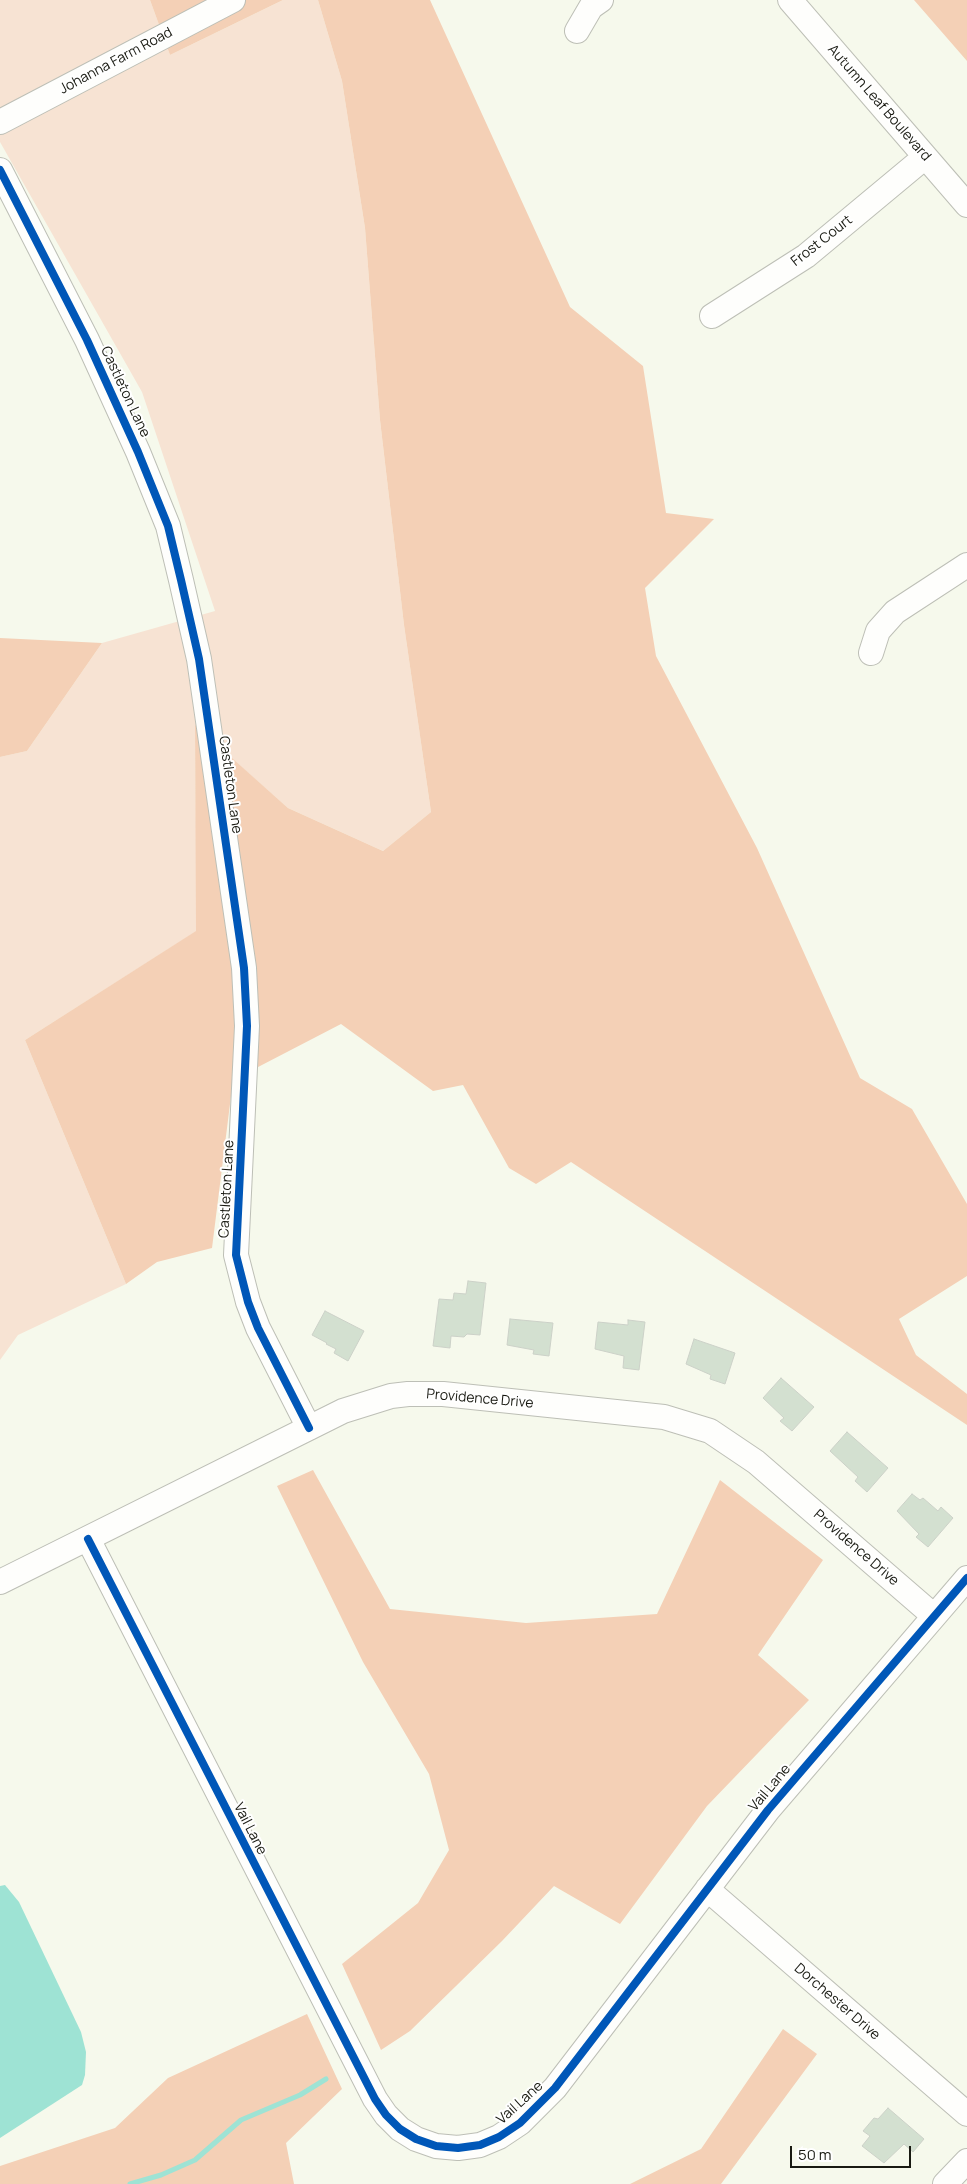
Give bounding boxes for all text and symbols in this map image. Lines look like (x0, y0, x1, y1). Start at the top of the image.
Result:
street label: Johanna Farm Road (57, 24, 175, 98)
street label: Autumn Leaf Boulevard (824, 41, 934, 165)
street label: Frost Court (788, 212, 856, 270)
street label: Castleton Lane (97, 344, 153, 440)
street label: Castleton Lane (215, 735, 245, 835)
street label: Castleton Lane (216, 1139, 238, 1239)
street label: Providence Drive (426, 1386, 534, 1412)
street label: Providence Drive (810, 1506, 902, 1590)
street label: Vail Lane (745, 1761, 795, 1815)
street label: Vail Lane (230, 1800, 270, 1858)
street label: Dorchester Drive (791, 1960, 883, 2044)
street label: Vail Lane (493, 2078, 547, 2128)
scale bar (792, 2136, 913, 2168)
text: 50 m (798, 2144, 832, 2165)

